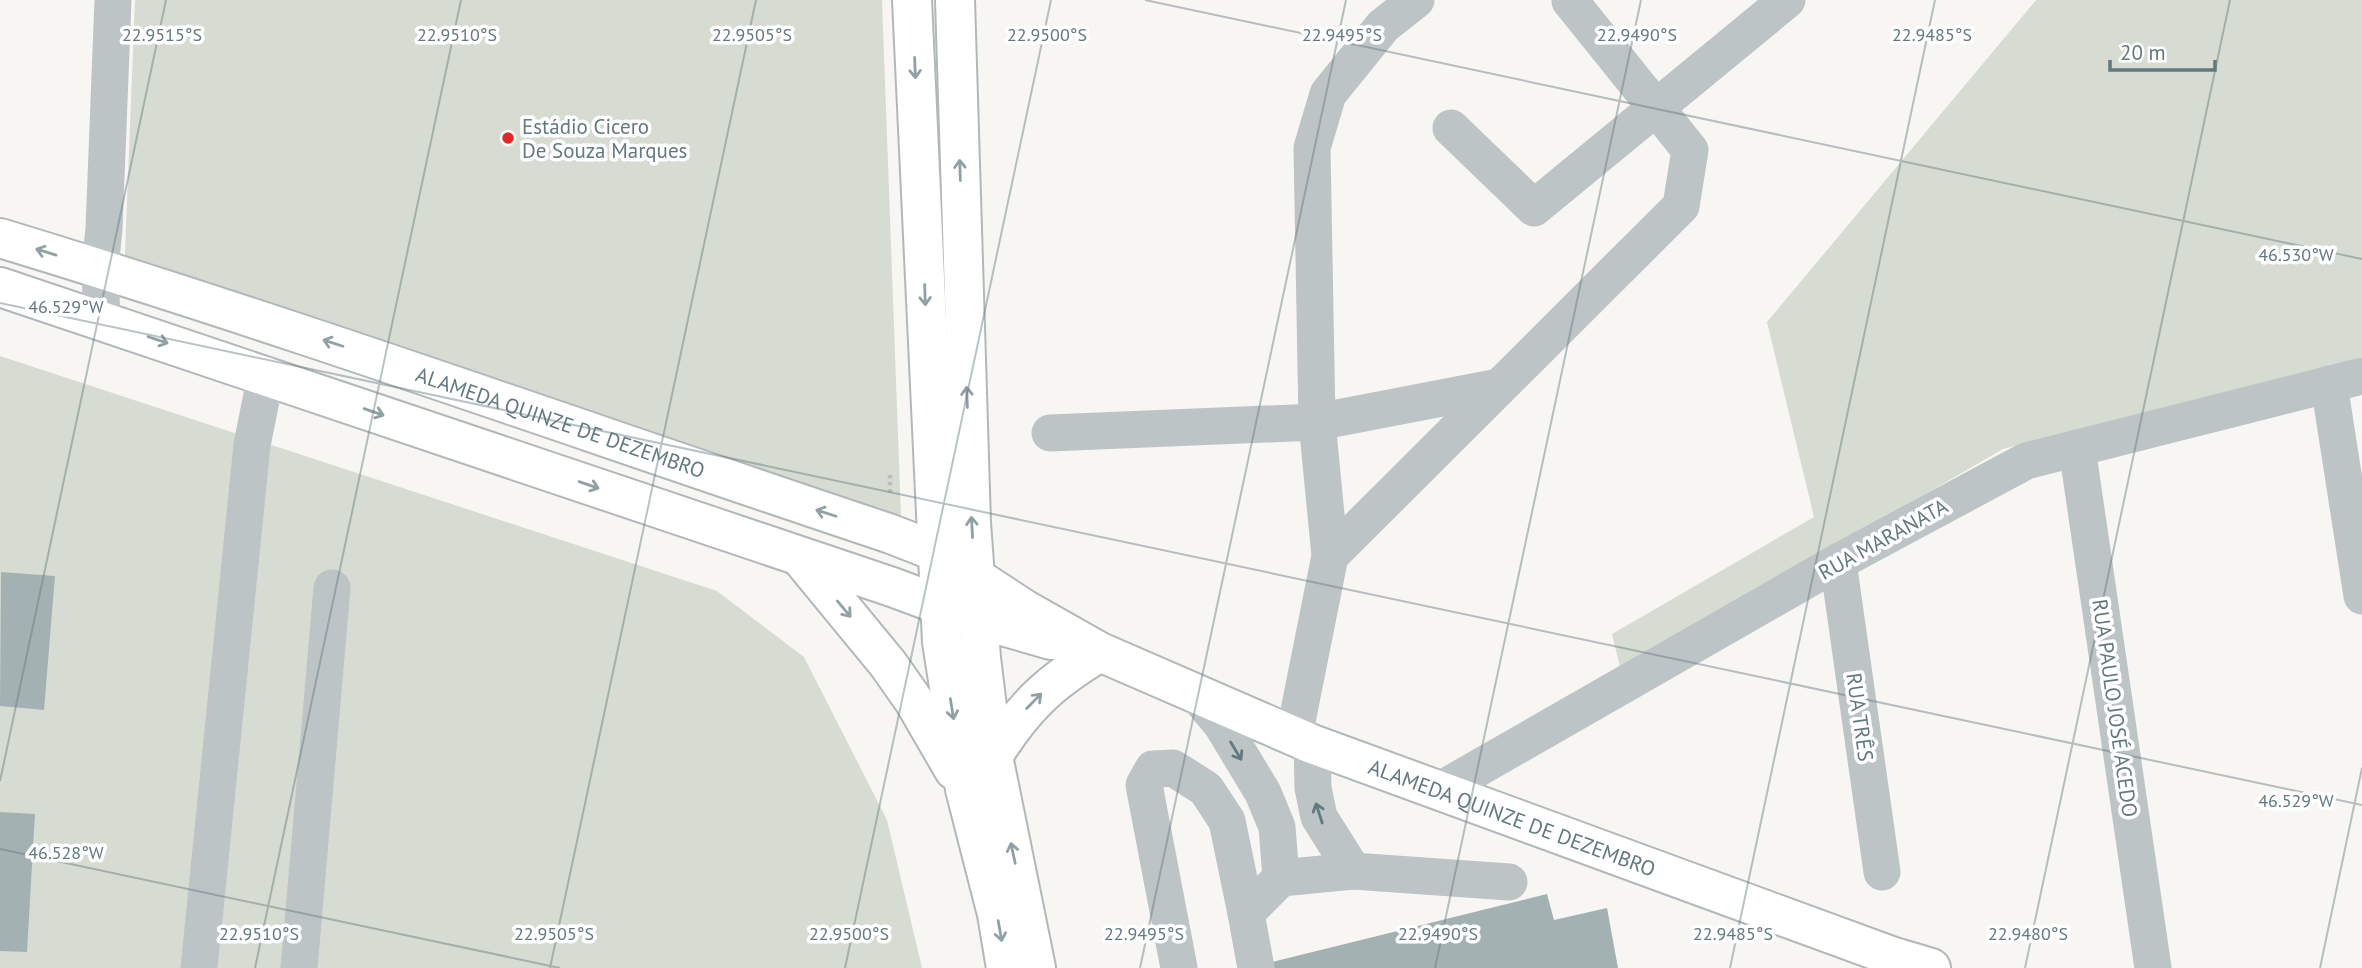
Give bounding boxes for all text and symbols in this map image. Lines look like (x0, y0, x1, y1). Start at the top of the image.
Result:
text: 22.9515°S (122, 23, 202, 46)
text: 22.9510°S (417, 23, 497, 46)
text: 22.9505°S (712, 23, 792, 46)
text: 22.9500°S (1007, 23, 1087, 46)
text: 22.9495°S (1302, 23, 1382, 46)
text: 22.9490°S (1597, 23, 1677, 46)
text: 22.9485°S (1892, 23, 1972, 46)
scale bar (2110, 28, 2215, 72)
text: 20 m (2120, 39, 2166, 66)
one-way arrow (909, 56, 922, 79)
place label: Estádio Cicero De Souza Marques (522, 113, 687, 164)
marker: Estádio Cicero De Souza Marques (500, 130, 516, 146)
one-way arrow (954, 159, 967, 182)
text: 46.530°W (2258, 243, 2334, 266)
one-way arrow (35, 244, 57, 257)
one-way arrow (918, 284, 931, 307)
text: 46.529°W (28, 295, 104, 318)
one-way arrow (147, 334, 169, 347)
one-way arrow (322, 336, 344, 348)
street label: ALAMEDA QUINZE DE DEZEMBRO (413, 360, 709, 484)
one-way arrow (960, 386, 974, 409)
one-way arrow (362, 407, 384, 419)
one-way arrow (578, 479, 600, 492)
street label: RUA MARANATA (1814, 492, 1953, 586)
one-way arrow (815, 505, 837, 518)
one-way arrow (965, 515, 978, 538)
street label: RUA PAULO JOSÉ ACEDO (2086, 597, 2144, 819)
one-way arrow (836, 600, 852, 618)
street label: RUA TRÊS (1840, 671, 1880, 763)
one-way arrow (1025, 693, 1042, 710)
one-way arrow (946, 697, 959, 720)
one-way arrow (1230, 740, 1244, 760)
street label: ALAMEDA QUINZE DE DEZEMBRO (1365, 752, 1659, 882)
text: 46.529°W (2258, 789, 2334, 812)
one-way arrow (1312, 802, 1325, 824)
text: 46.528°W (28, 841, 104, 864)
one-way arrow (1006, 842, 1020, 865)
one-way arrow (994, 919, 1007, 942)
text: 22.9510°S (219, 922, 299, 945)
text: 22.9505°S (514, 922, 594, 945)
text: 22.9500°S (809, 922, 889, 945)
text: 22.9495°S (1104, 922, 1184, 945)
text: 22.9490°S (1398, 922, 1478, 945)
text: 22.9485°S (1693, 922, 1773, 945)
text: 22.9480°S (1988, 922, 2068, 945)

